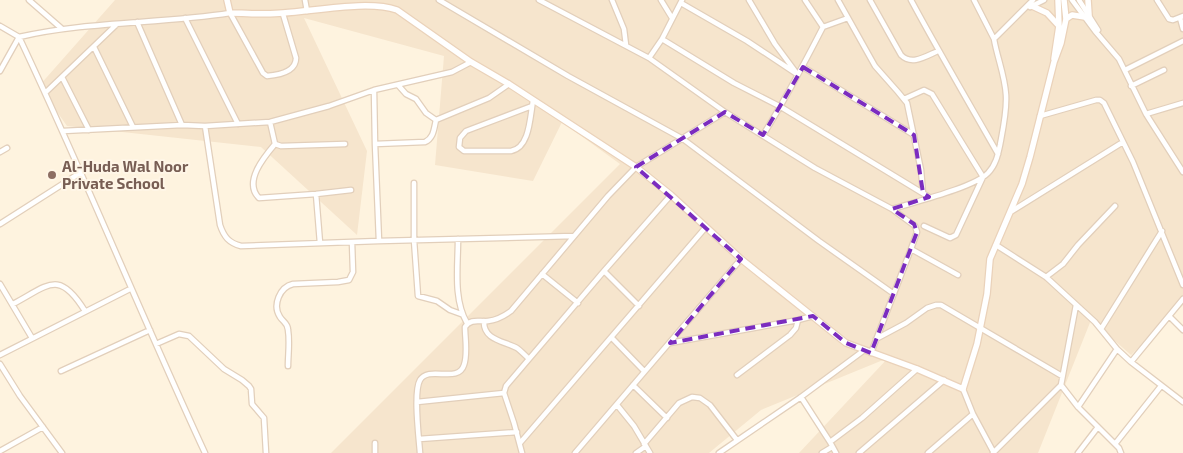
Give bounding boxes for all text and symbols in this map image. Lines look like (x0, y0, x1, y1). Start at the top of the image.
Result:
place label: Al-Huda Wal Noor Private School (62, 157, 189, 192)
marker: Al-Huda Wal Noor Private School (46, 169, 58, 181)

